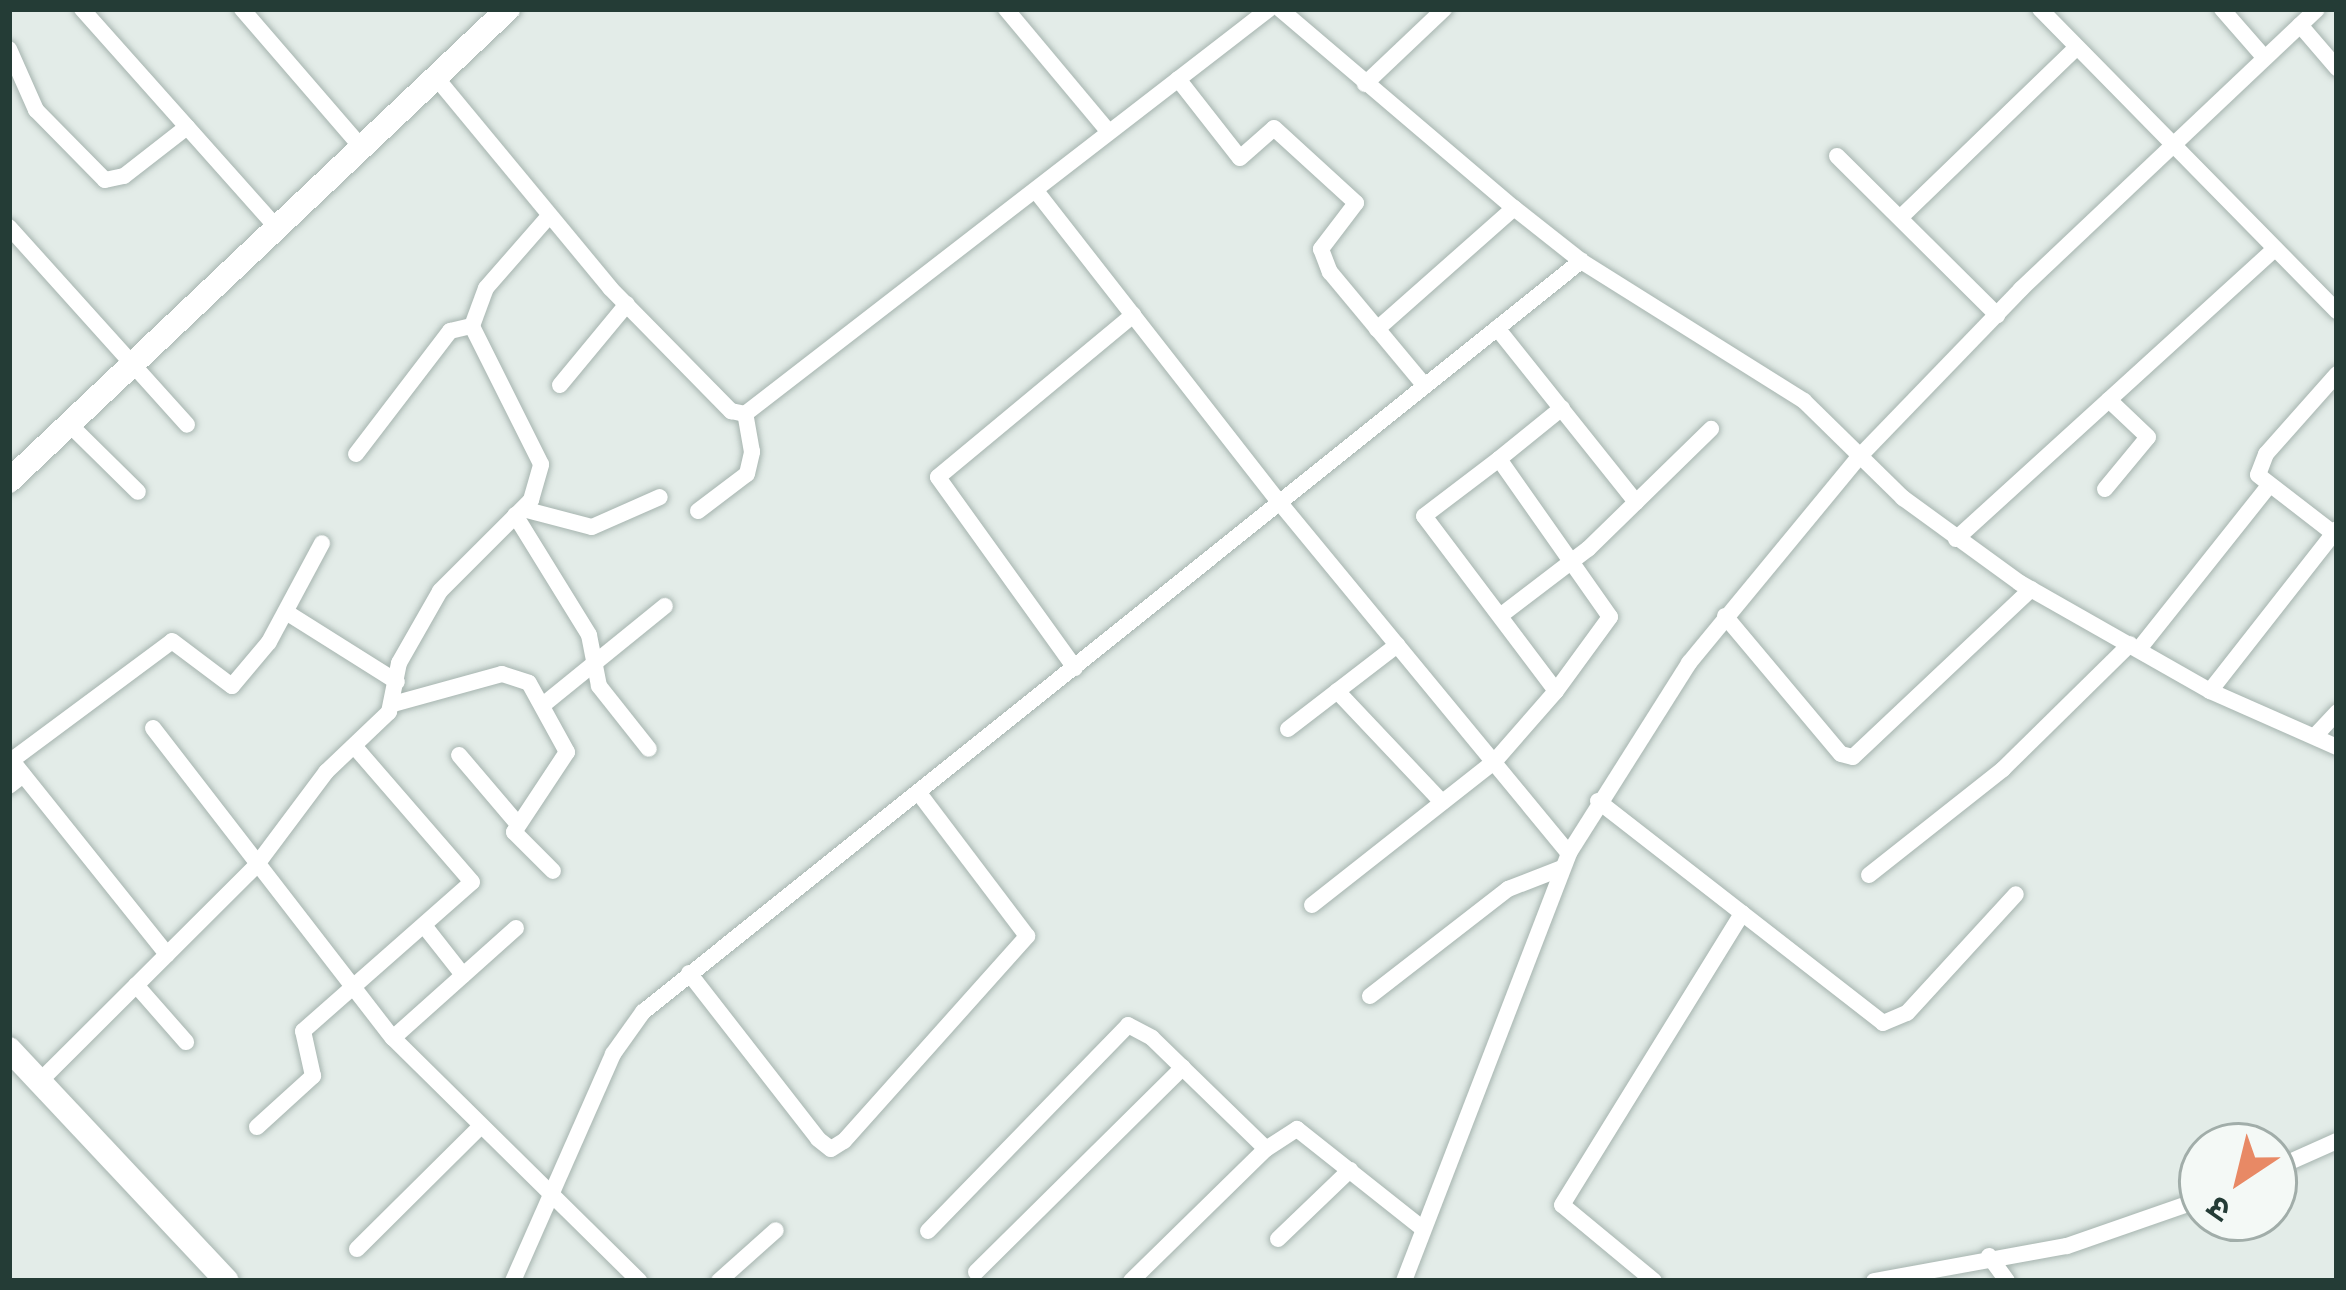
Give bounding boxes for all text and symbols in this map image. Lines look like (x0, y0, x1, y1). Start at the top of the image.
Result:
north arrow (2178, 1122, 2298, 1242)
text: उ (2197, 1185, 2240, 1234)

